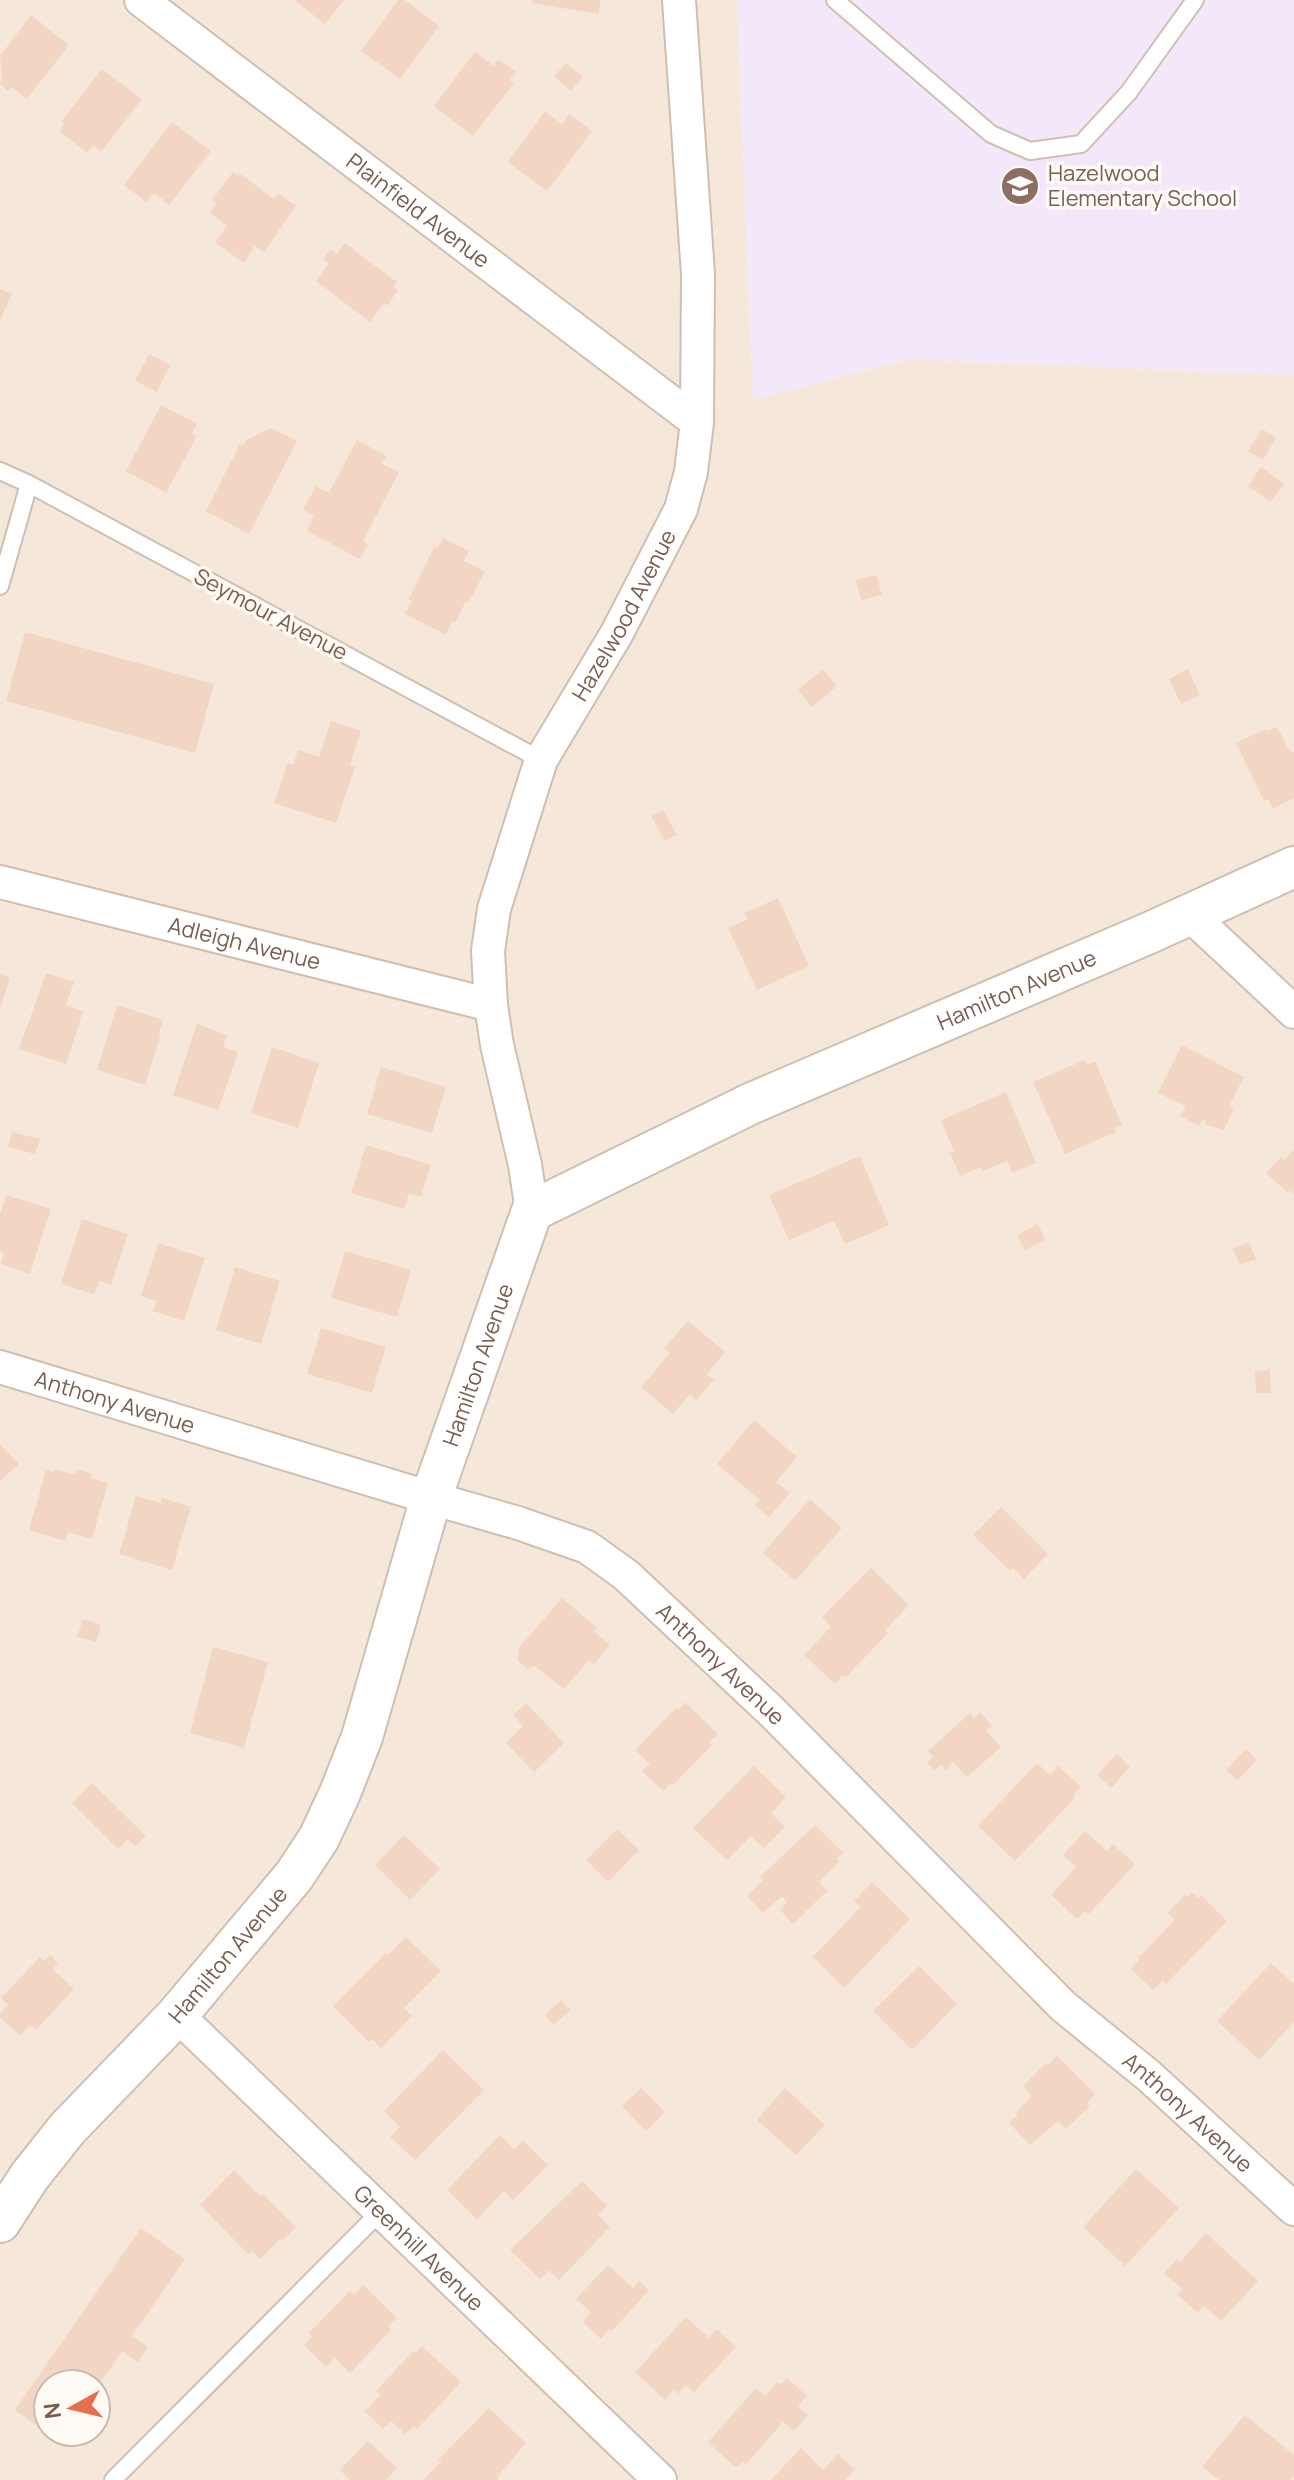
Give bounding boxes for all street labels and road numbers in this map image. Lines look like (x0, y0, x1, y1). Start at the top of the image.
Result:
street label: Plainfield Avenue (340, 146, 496, 275)
street label: Hazelwood Avenue (565, 524, 683, 706)
street label: Seymour Avenue (189, 561, 353, 667)
street label: Adleigh Avenue (165, 910, 324, 977)
street label: Hamilton Avenue (932, 942, 1101, 1037)
street label: Hamilton Avenue (435, 1279, 520, 1450)
street label: Anthony Avenue (31, 1363, 199, 1440)
street label: Anthony Avenue (650, 1596, 792, 1732)
street label: Hamilton Avenue (161, 1880, 294, 2030)
street label: Anthony Avenue (1116, 2046, 1260, 2179)
street label: Greenhill Avenue (347, 2178, 491, 2318)

